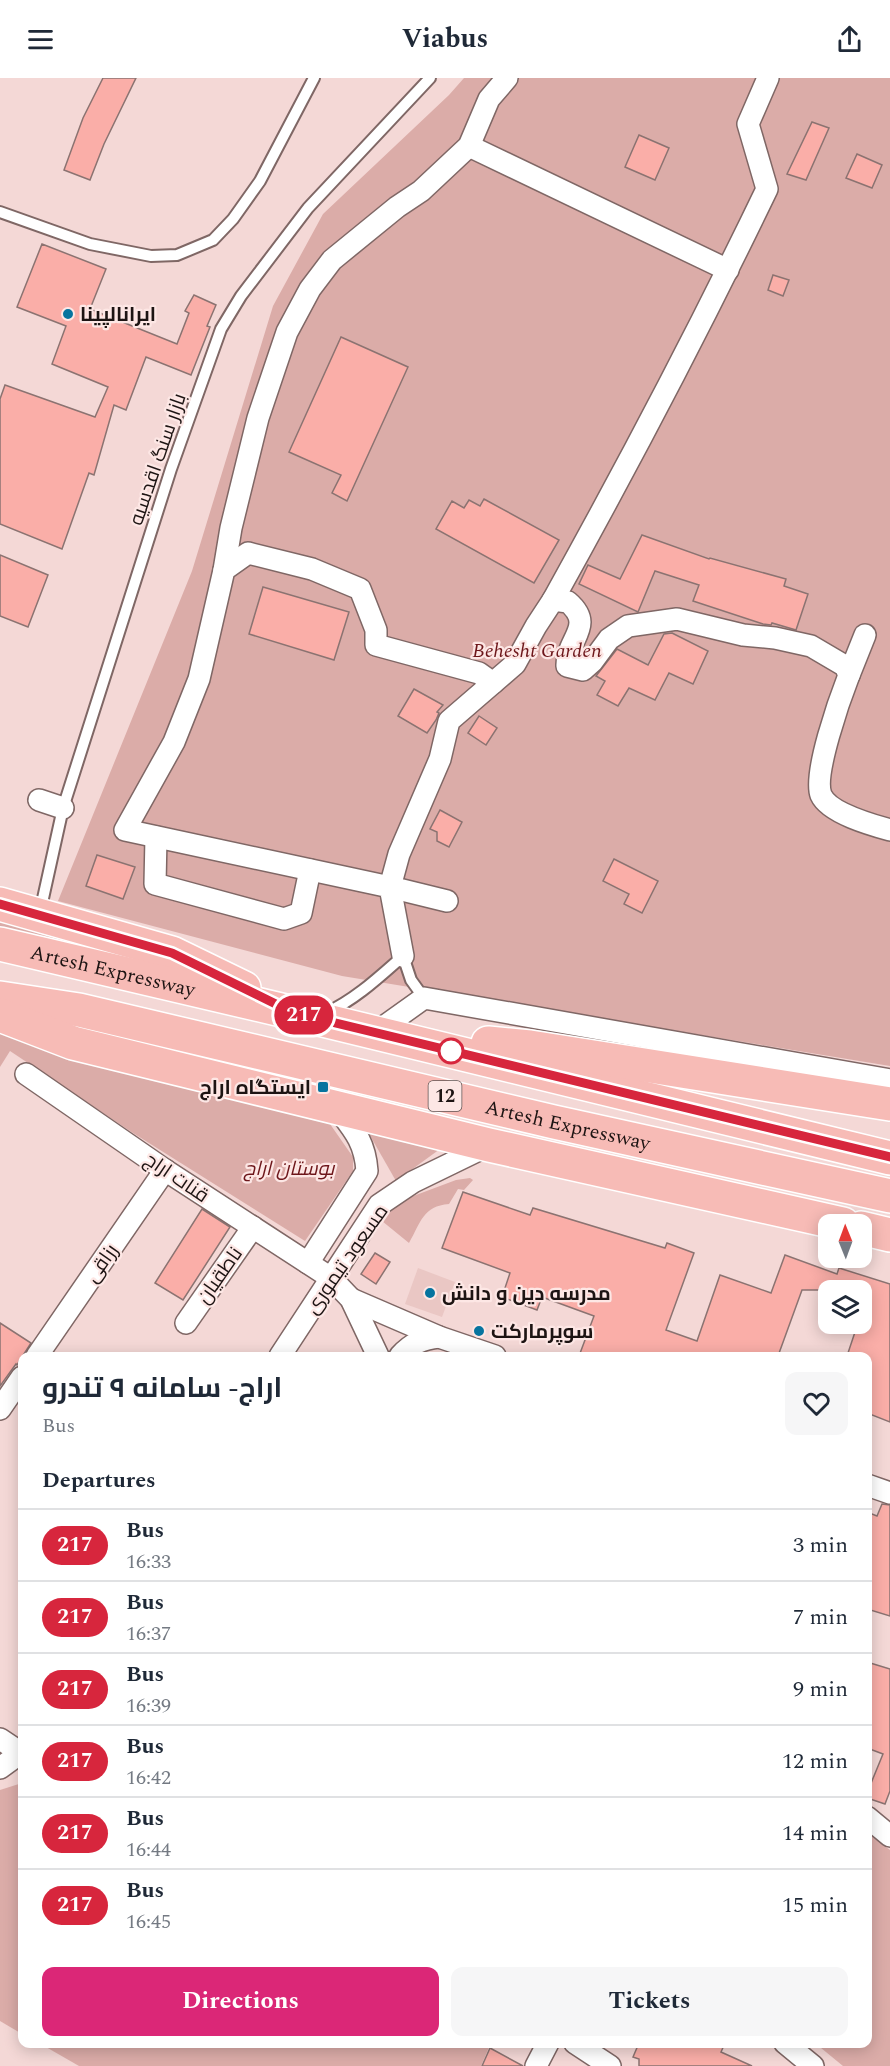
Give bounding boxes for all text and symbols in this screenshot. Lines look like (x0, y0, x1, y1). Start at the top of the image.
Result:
text: Viabus (402, 18, 488, 60)
icon: menu (24, 23, 57, 56)
icon: share (833, 23, 866, 56)
place label: ایرانالپینا (80, 300, 156, 330)
marker: ایرانالپینا (61, 307, 75, 321)
street label: بازار سنگ اقدسیه (121, 389, 195, 530)
park label: Behesht Garden (472, 636, 602, 666)
street label: Artesh Expressway (27, 938, 199, 1006)
line badge: 217 (270, 996, 338, 1034)
text: 217 (286, 999, 322, 1031)
unlabelled marker (438, 1038, 464, 1064)
place label: ایستگاه اراج (199, 1073, 311, 1103)
marker: ایستگاه اراج (316, 1080, 330, 1094)
road number: 12 (428, 1081, 462, 1111)
street label: Artesh Expressway (482, 1092, 654, 1159)
street label: قنات اراج (138, 1145, 215, 1210)
park label: بوستان اراج (243, 1154, 336, 1184)
street label: مسعود تیموری (298, 1198, 396, 1321)
north arrow (818, 1214, 872, 1268)
map controls (818, 1214, 872, 1334)
street label: رزاقی (78, 1238, 126, 1289)
street label: ناطقیان (189, 1241, 250, 1310)
place label: مدرسه دین و دانش (442, 1279, 611, 1309)
button: layers (818, 1280, 872, 1334)
marker: مدرسه دین و دانش (423, 1286, 437, 1300)
place label: سوپرمارکت (491, 1317, 593, 1347)
marker: سوپرمارکت (472, 1324, 486, 1338)
text: اراج- سامانه ۹ تندرو (42, 1367, 282, 1410)
button: heart (785, 1372, 848, 1435)
text: Bus (42, 1411, 75, 1441)
text: Departures (42, 1464, 156, 1497)
text: Bus (126, 1514, 164, 1547)
text: 217 (57, 1529, 93, 1561)
text: 3 min (793, 1529, 848, 1562)
text: 16:33 (126, 1547, 171, 1577)
text: Bus (126, 1586, 164, 1619)
text: 217 (57, 1601, 93, 1633)
text: 7 min (793, 1601, 848, 1634)
text: 16:37 (126, 1619, 171, 1649)
text: Bus (126, 1658, 164, 1691)
text: 217 (57, 1673, 93, 1705)
text: 9 min (793, 1673, 848, 1706)
text: 16:39 (126, 1691, 171, 1721)
text: Bus (126, 1730, 164, 1763)
text: 217 (57, 1745, 93, 1777)
text: 12 min (782, 1745, 848, 1778)
text: 16:42 (126, 1763, 171, 1793)
text: Bus (126, 1802, 164, 1835)
text: 217 (57, 1817, 93, 1849)
text: 14 min (782, 1817, 848, 1850)
text: 16:44 (126, 1835, 171, 1865)
text: Bus (126, 1874, 164, 1907)
text: 217 (57, 1889, 93, 1921)
text: 15 min (782, 1889, 848, 1922)
text: 16:45 (126, 1907, 171, 1937)
button: Directions (42, 1967, 439, 2036)
button: Tickets (451, 1967, 848, 2036)

